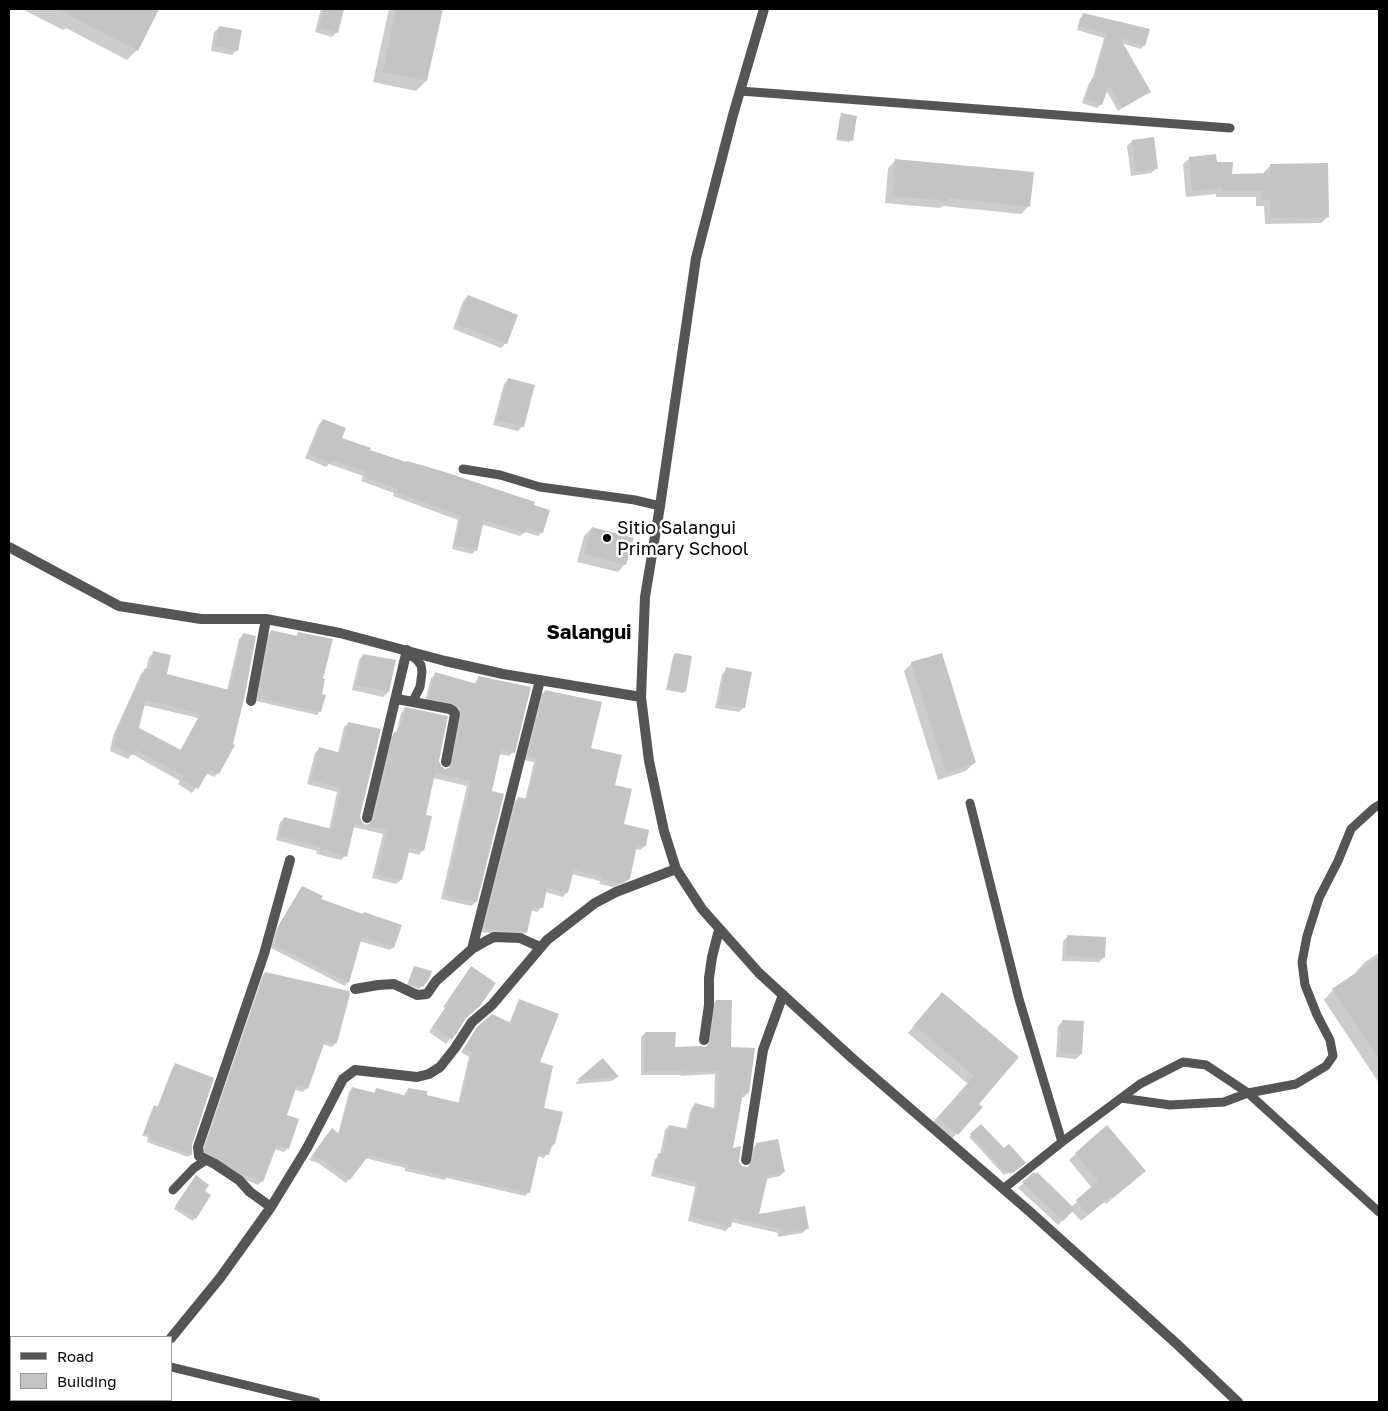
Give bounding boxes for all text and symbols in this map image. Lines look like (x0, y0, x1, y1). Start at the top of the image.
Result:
place label: Sitio Salangui Primary School (617, 517, 749, 560)
marker: Sitio Salangui Primary School (601, 532, 613, 544)
district label: Salangui (546, 621, 632, 645)
legend (10, 1336, 172, 1401)
text: Road (57, 1347, 94, 1365)
text: Building (57, 1372, 117, 1390)

